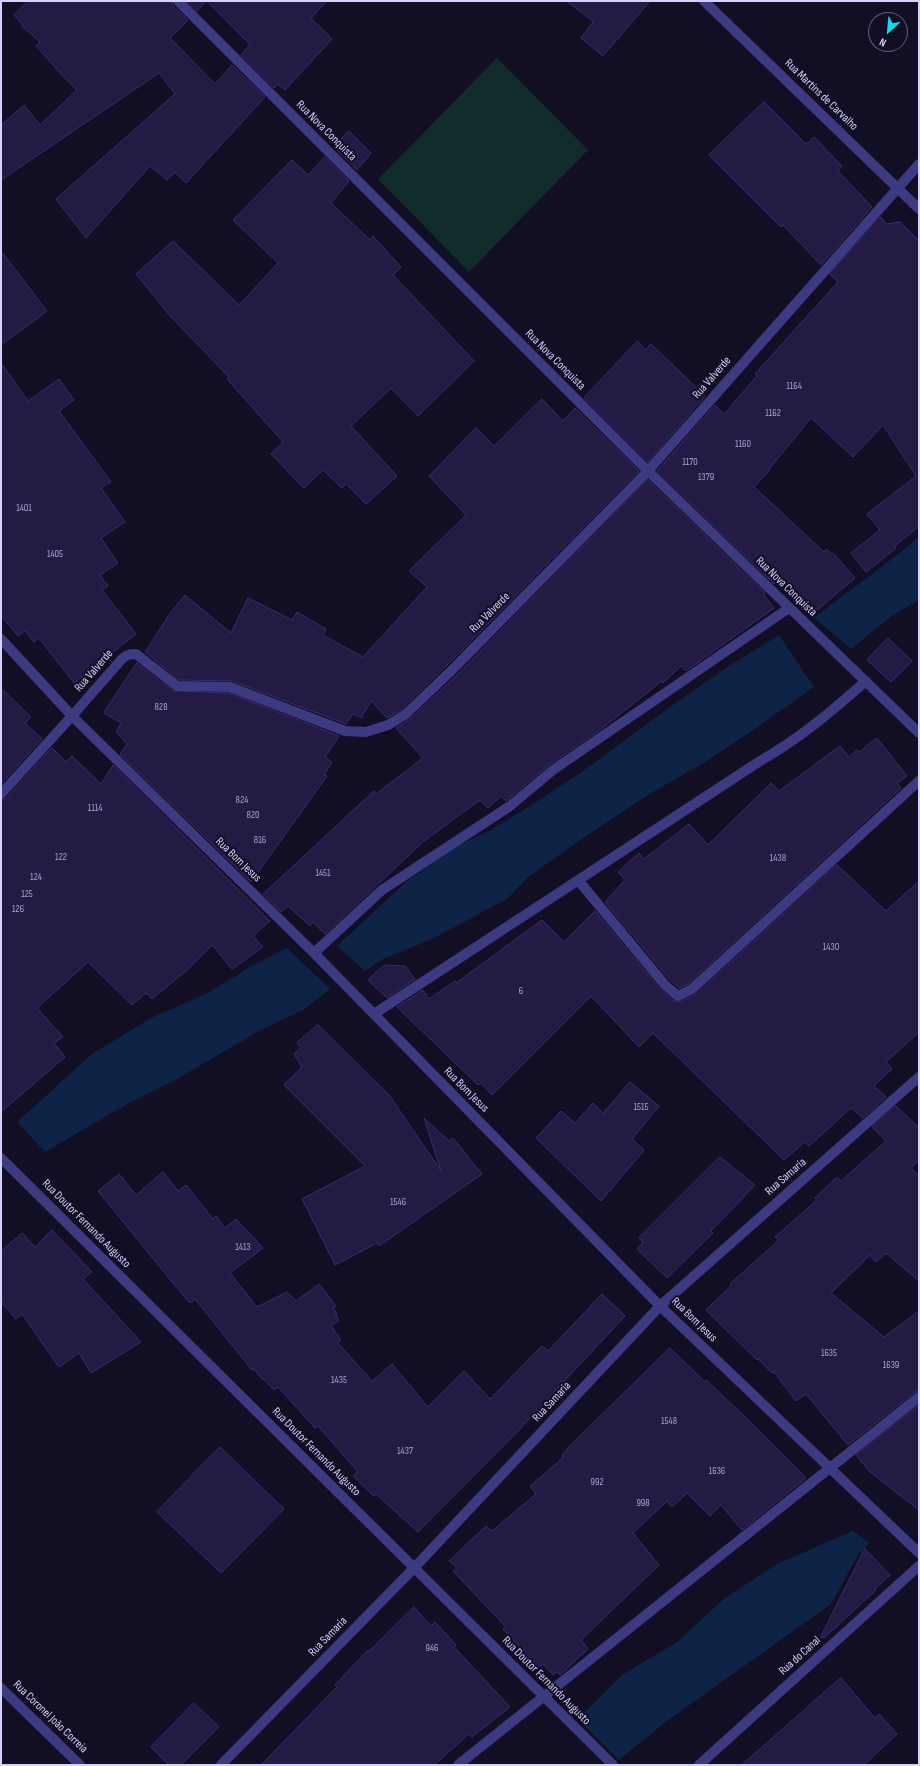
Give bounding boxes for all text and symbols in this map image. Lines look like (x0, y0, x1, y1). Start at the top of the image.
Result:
north arrow (868, 12, 908, 52)
text: N (877, 35, 888, 49)
street label: Rua Martins de Carvalho (781, 56, 861, 134)
street label: Rua Nova Conquista (293, 98, 359, 164)
street label: Rua Nova Conquista (522, 327, 588, 393)
street label: Rua Valverde (690, 354, 734, 402)
house number: 1164 (786, 380, 802, 392)
house number: 1162 (765, 407, 781, 419)
house number: 1160 (735, 438, 751, 450)
house number: 1170 (682, 456, 698, 468)
house number: 1379 (698, 471, 714, 483)
house number: 1401 (16, 502, 32, 514)
house number: 1405 (47, 548, 63, 560)
street label: Rua Nova Conquista (752, 554, 820, 620)
street label: Rua Valverde (467, 590, 513, 636)
street label: Rua Valverde (72, 647, 116, 695)
house number: 828 (154, 701, 168, 713)
house number: 824 (236, 794, 248, 806)
house number: 1114 (88, 802, 102, 814)
house number: 820 (246, 809, 260, 821)
house number: 816 (254, 834, 266, 846)
street label: Rua Bom Jesus (212, 835, 264, 885)
house number: 122 (55, 851, 67, 863)
house number: 1438 (770, 852, 786, 864)
house number: 1451 (315, 867, 331, 879)
house number: 124 (30, 871, 42, 883)
house number: 125 (21, 888, 33, 900)
house number: 126 (12, 903, 24, 915)
house number: 1430 (823, 941, 839, 953)
house number: 6 (519, 985, 523, 997)
street label: Rua Bom Jesus (440, 1064, 492, 1116)
house number: 1515 (633, 1101, 649, 1113)
street label: Rua Samaria (763, 1155, 809, 1199)
street label: Rua Doutor Fernando Augusto (39, 1177, 133, 1271)
house number: 1546 (390, 1196, 406, 1208)
house number: 1413 (235, 1241, 251, 1253)
street label: Rua Bom Jesus (668, 1295, 720, 1345)
house number: 1635 (821, 1347, 837, 1359)
house number: 1639 (883, 1359, 899, 1371)
house number: 1435 (331, 1374, 347, 1386)
street label: Rua Samaria (530, 1379, 574, 1425)
street label: Rua Doutor Fernando Augusto (269, 1405, 363, 1499)
house number: 1548 (661, 1415, 677, 1427)
house number: 1437 (397, 1445, 413, 1457)
house number: 1636 (709, 1465, 725, 1477)
house number: 992 (591, 1476, 603, 1488)
house number: 998 (636, 1497, 650, 1509)
street label: Rua Samaria (306, 1614, 350, 1660)
street label: Rua Doutor Fernando Augusto (499, 1634, 593, 1728)
street label: Rua do Canal (776, 1634, 824, 1678)
house number: 946 (426, 1642, 438, 1654)
street label: Rua Coronel João Correia (10, 1678, 90, 1756)

